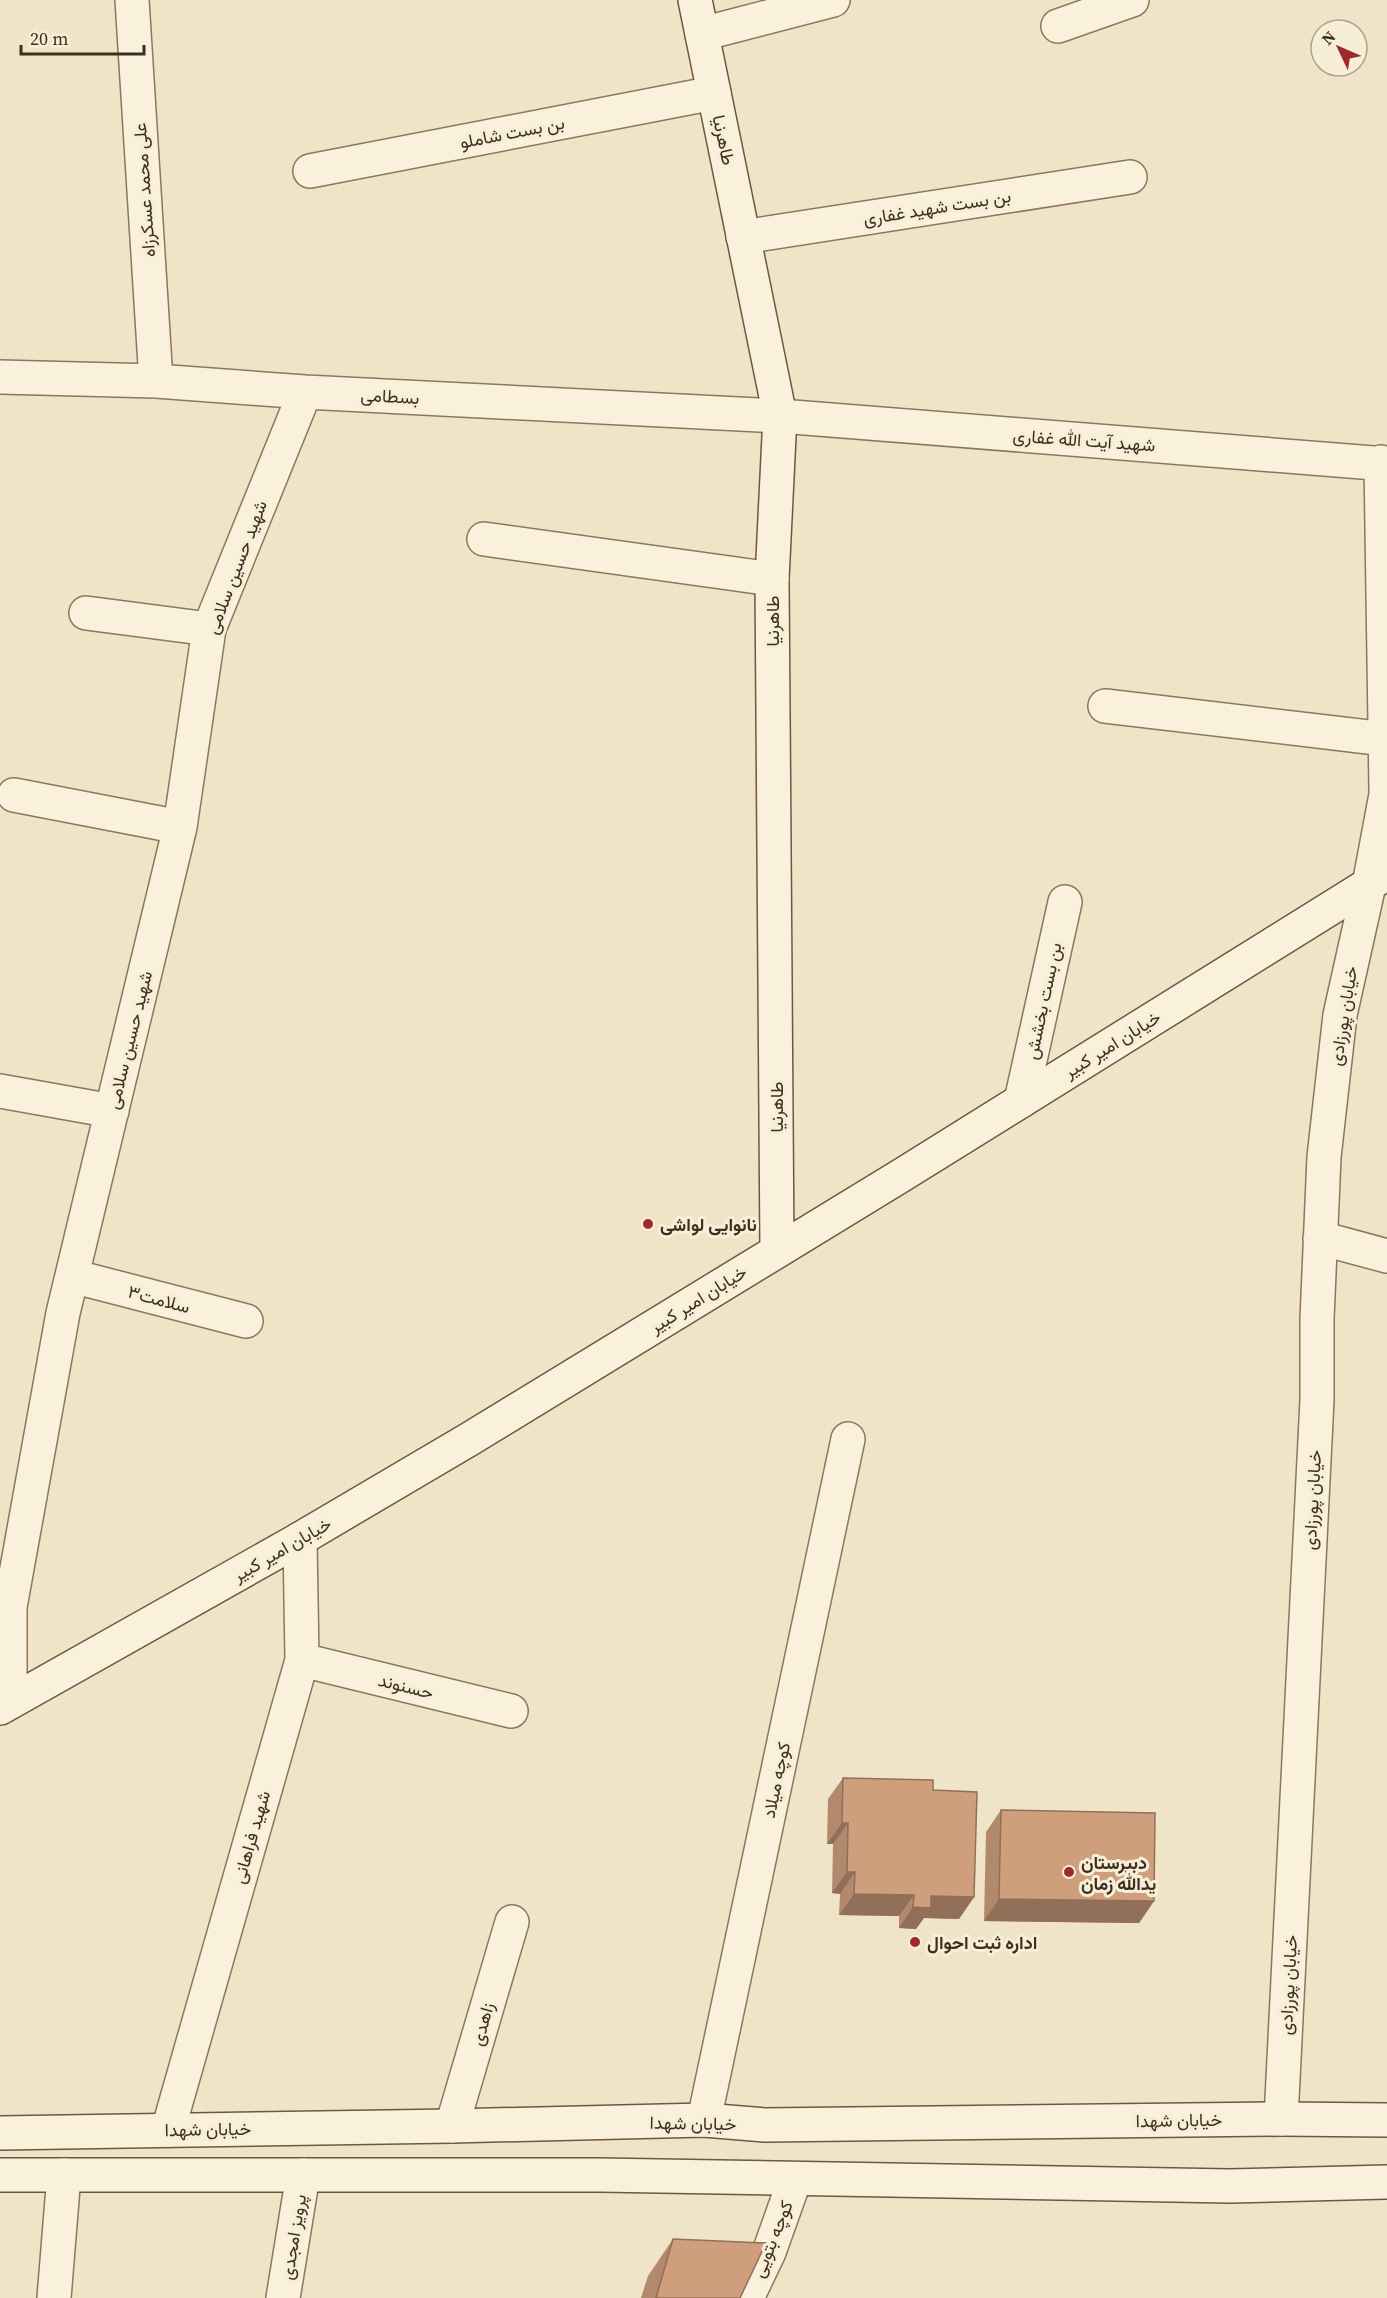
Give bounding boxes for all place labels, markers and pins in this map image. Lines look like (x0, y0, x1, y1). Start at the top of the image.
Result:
place label: نانوایی لواشی (660, 1212, 757, 1237)
marker: نانوایی لواشی (641, 1217, 655, 1231)
place label: دبیرستان یدالله زمان (1081, 1850, 1157, 1896)
marker: دبیرستان یدالله زمان (1062, 1865, 1076, 1879)
place label: اداره ثبت احوال (927, 1930, 1037, 1955)
marker: اداره ثبت احوال (908, 1935, 922, 1949)

